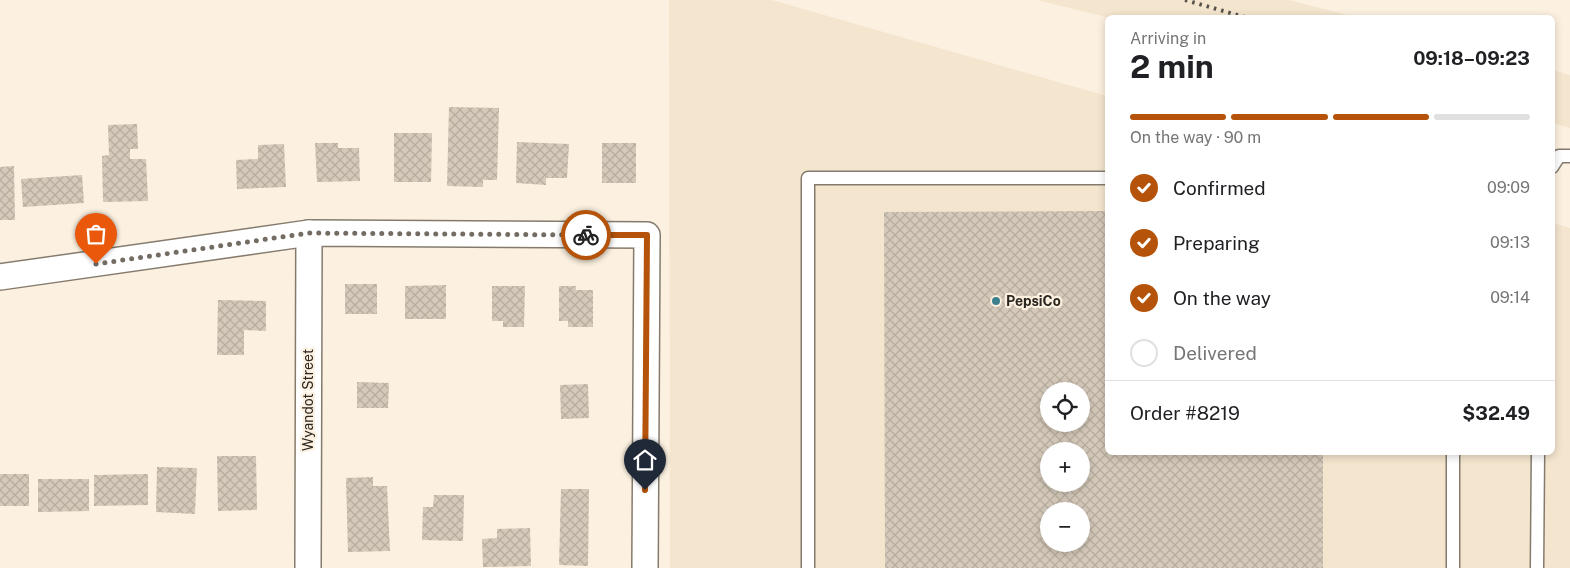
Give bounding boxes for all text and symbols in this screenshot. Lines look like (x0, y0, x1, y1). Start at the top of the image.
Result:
text: Arriving in (1130, 29, 1206, 48)
text: 09:18–09:23 (1413, 47, 1530, 69)
text: 2 min (1130, 48, 1214, 85)
text: On the way · 90 m (1130, 128, 1261, 147)
icon: check (1130, 174, 1158, 202)
text: Confirmed (1173, 177, 1266, 199)
text: 09:09 (1487, 178, 1530, 197)
courier (561, 210, 611, 260)
pin (75, 213, 117, 264)
icon: bag (82, 220, 110, 248)
icon: bike (572, 221, 600, 249)
icon: check (1130, 229, 1158, 257)
text: Preparing (1173, 232, 1260, 254)
text: 09:13 (1490, 233, 1530, 252)
icon: check (1130, 284, 1158, 312)
text: On the way (1173, 287, 1271, 309)
text: 09:14 (1490, 288, 1530, 307)
place label: PepsiCo (1006, 293, 1061, 309)
marker: PepsiCo (990, 295, 1002, 307)
text: Delivered (1173, 342, 1257, 364)
street label: Wyandot Street (300, 349, 316, 451)
map controls (1040, 382, 1090, 552)
button: locate (1040, 382, 1090, 432)
text: Order #8219 (1130, 402, 1240, 424)
text: $32.49 (1462, 402, 1530, 424)
pin (624, 439, 666, 490)
button: + (1040, 442, 1090, 492)
icon: home (631, 446, 659, 474)
button: − (1040, 502, 1090, 552)

